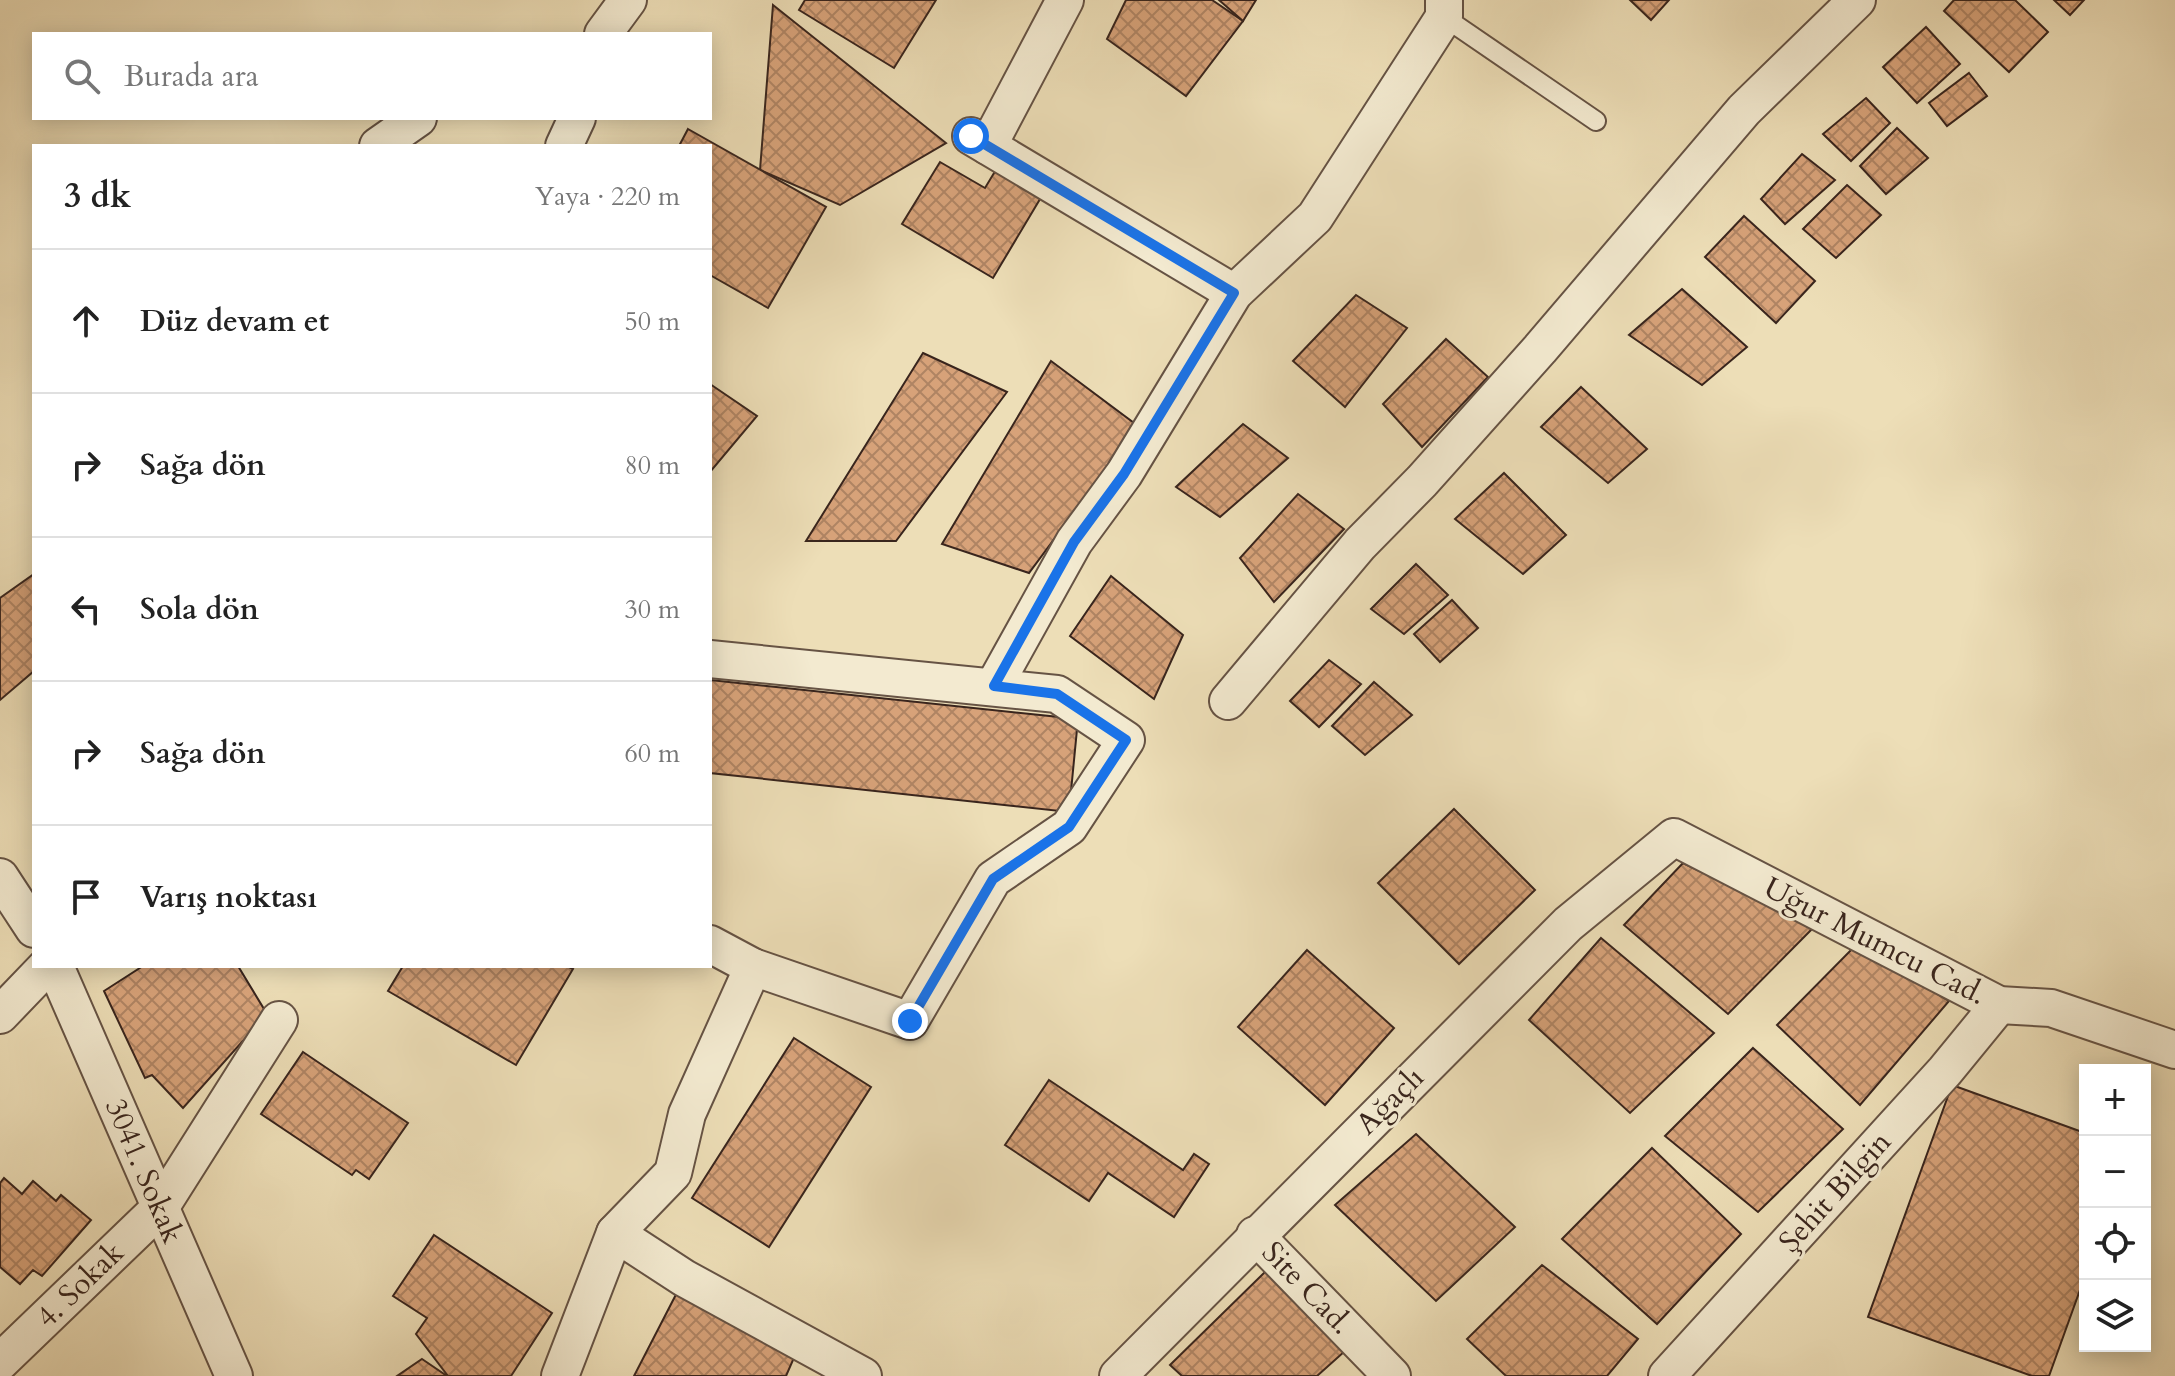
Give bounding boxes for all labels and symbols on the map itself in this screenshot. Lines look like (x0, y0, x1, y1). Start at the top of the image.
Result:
route start (953, 118, 989, 154)
street label: Uğur Mumcu Cad. (1757, 867, 1993, 1015)
route end (892, 1003, 928, 1039)
street label: Ağaçlı (1347, 1058, 1433, 1144)
street label: 3041. Sokak (95, 1092, 193, 1250)
street label: Şehit Bilgin (1770, 1123, 1900, 1261)
street label: 4. Sokak (27, 1233, 133, 1337)
street label: Site Cad. (1253, 1233, 1361, 1343)

